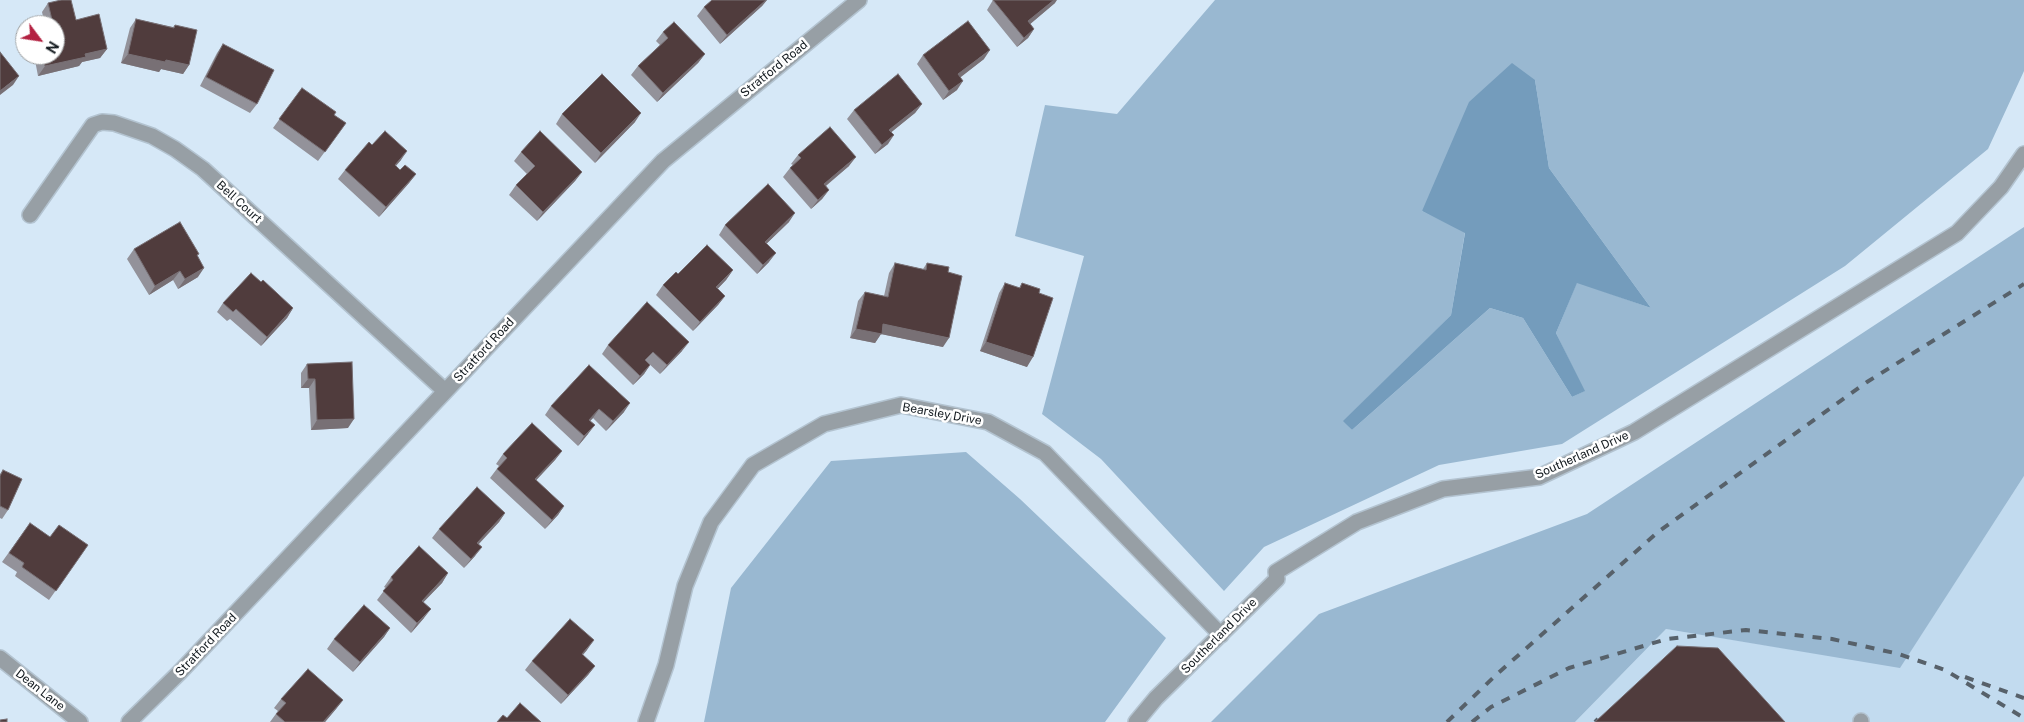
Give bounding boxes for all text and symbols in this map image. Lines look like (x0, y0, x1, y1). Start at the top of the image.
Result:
north arrow (15, 15, 65, 65)
text: N (42, 38, 62, 56)
street label: Stratford Road (738, 38, 810, 100)
street label: Bell Court (213, 178, 265, 226)
street label: Stratford Road (451, 315, 517, 385)
street label: Bearsley Drive (901, 400, 983, 428)
street label: Southerland Drive (1533, 428, 1631, 482)
street label: Southerland Drive (1178, 595, 1260, 677)
street label: Stratford Road (172, 610, 240, 680)
street label: Dean Lane (12, 666, 68, 714)

